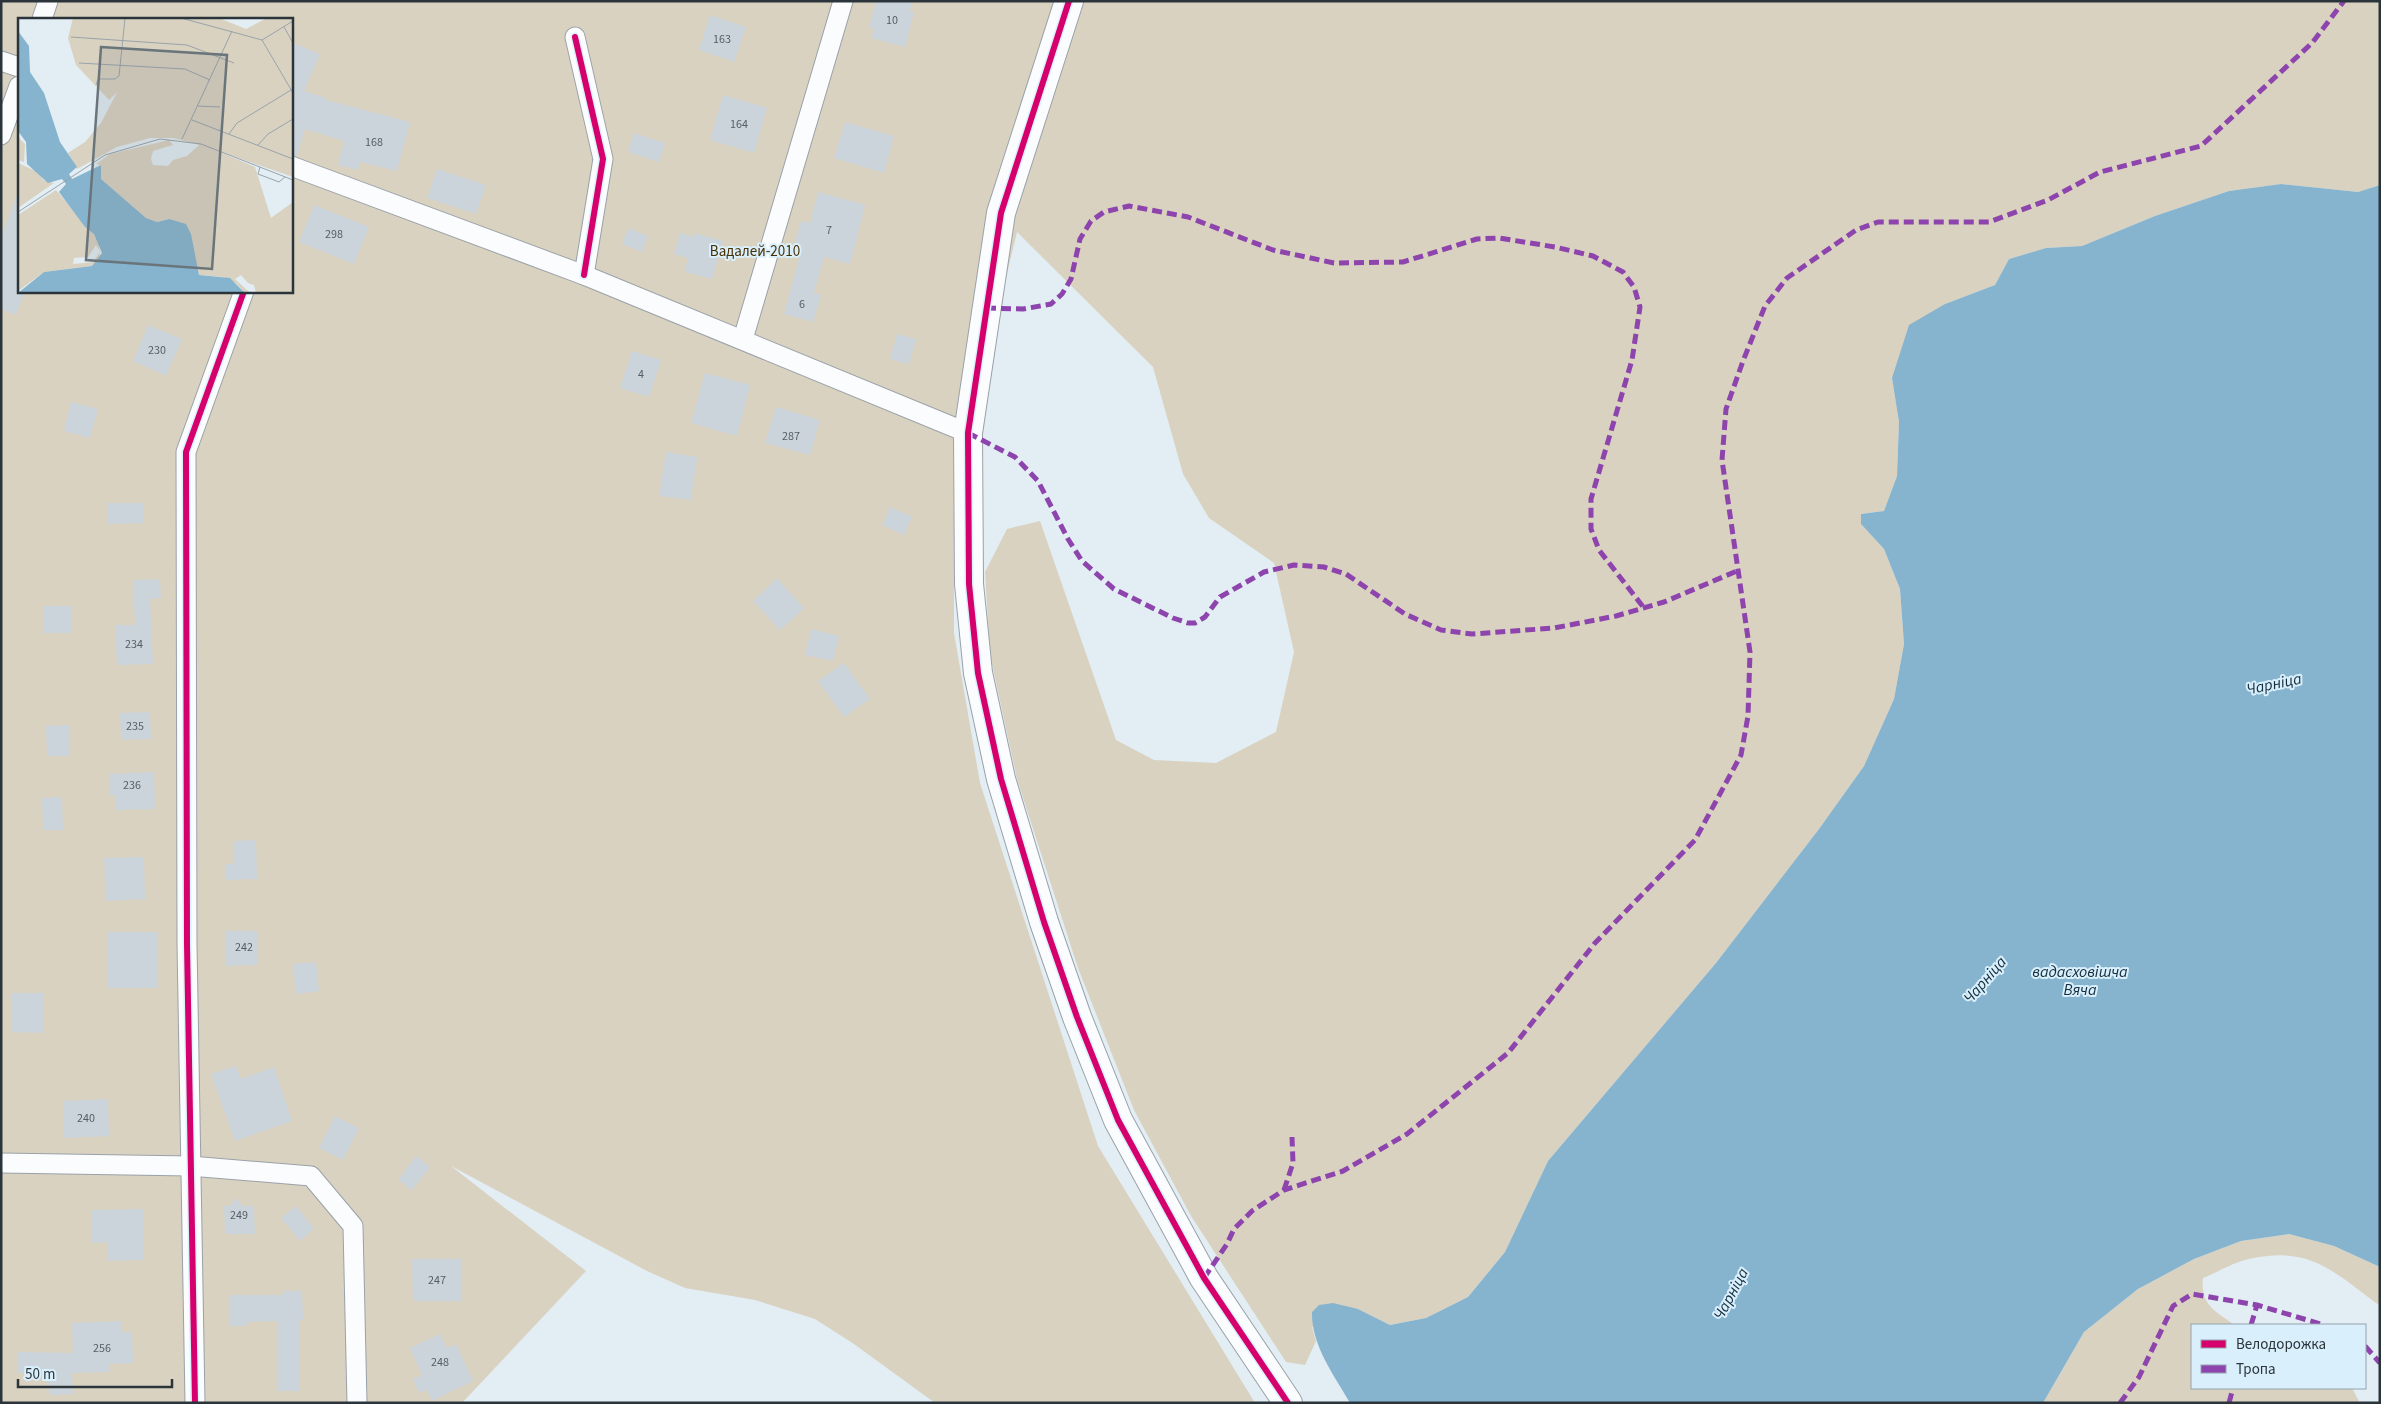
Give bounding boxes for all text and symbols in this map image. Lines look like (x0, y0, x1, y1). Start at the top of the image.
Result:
house number: 10 (886, 12, 898, 29)
inset map (18, 18, 292, 292)
house number: 163 (713, 31, 731, 48)
house number: 164 (730, 116, 748, 133)
house number: 168 (365, 134, 383, 151)
house number: 7 (826, 222, 832, 239)
house number: 298 (325, 226, 343, 243)
park label: Вадалей-2010 (710, 241, 800, 262)
house number: 6 (799, 296, 805, 313)
house number: 230 (148, 342, 166, 359)
house number: 4 (638, 366, 644, 383)
house number: 287 (782, 428, 800, 445)
house number: 234 (125, 636, 143, 653)
water label: Чарніца (2244, 667, 2304, 701)
house number: 235 (126, 718, 144, 735)
house number: 236 (123, 777, 141, 794)
house number: 242 (235, 939, 253, 956)
water label: Чарніца (1958, 951, 2012, 1008)
water label: вадасховішча Вяча (2032, 961, 2128, 1001)
house number: 240 (77, 1110, 95, 1127)
house number: 249 (230, 1207, 248, 1224)
water label: Чарніца (1708, 1264, 1754, 1324)
house number: 247 (428, 1272, 446, 1289)
legend (2191, 1324, 2366, 1389)
text: Велодорожка (2236, 1334, 2326, 1355)
house number: 256 (93, 1340, 111, 1357)
house number: 248 (431, 1354, 449, 1371)
scale bar (18, 1356, 171, 1388)
text: Тропа (2236, 1359, 2276, 1380)
text: 50 m (25, 1364, 55, 1385)

